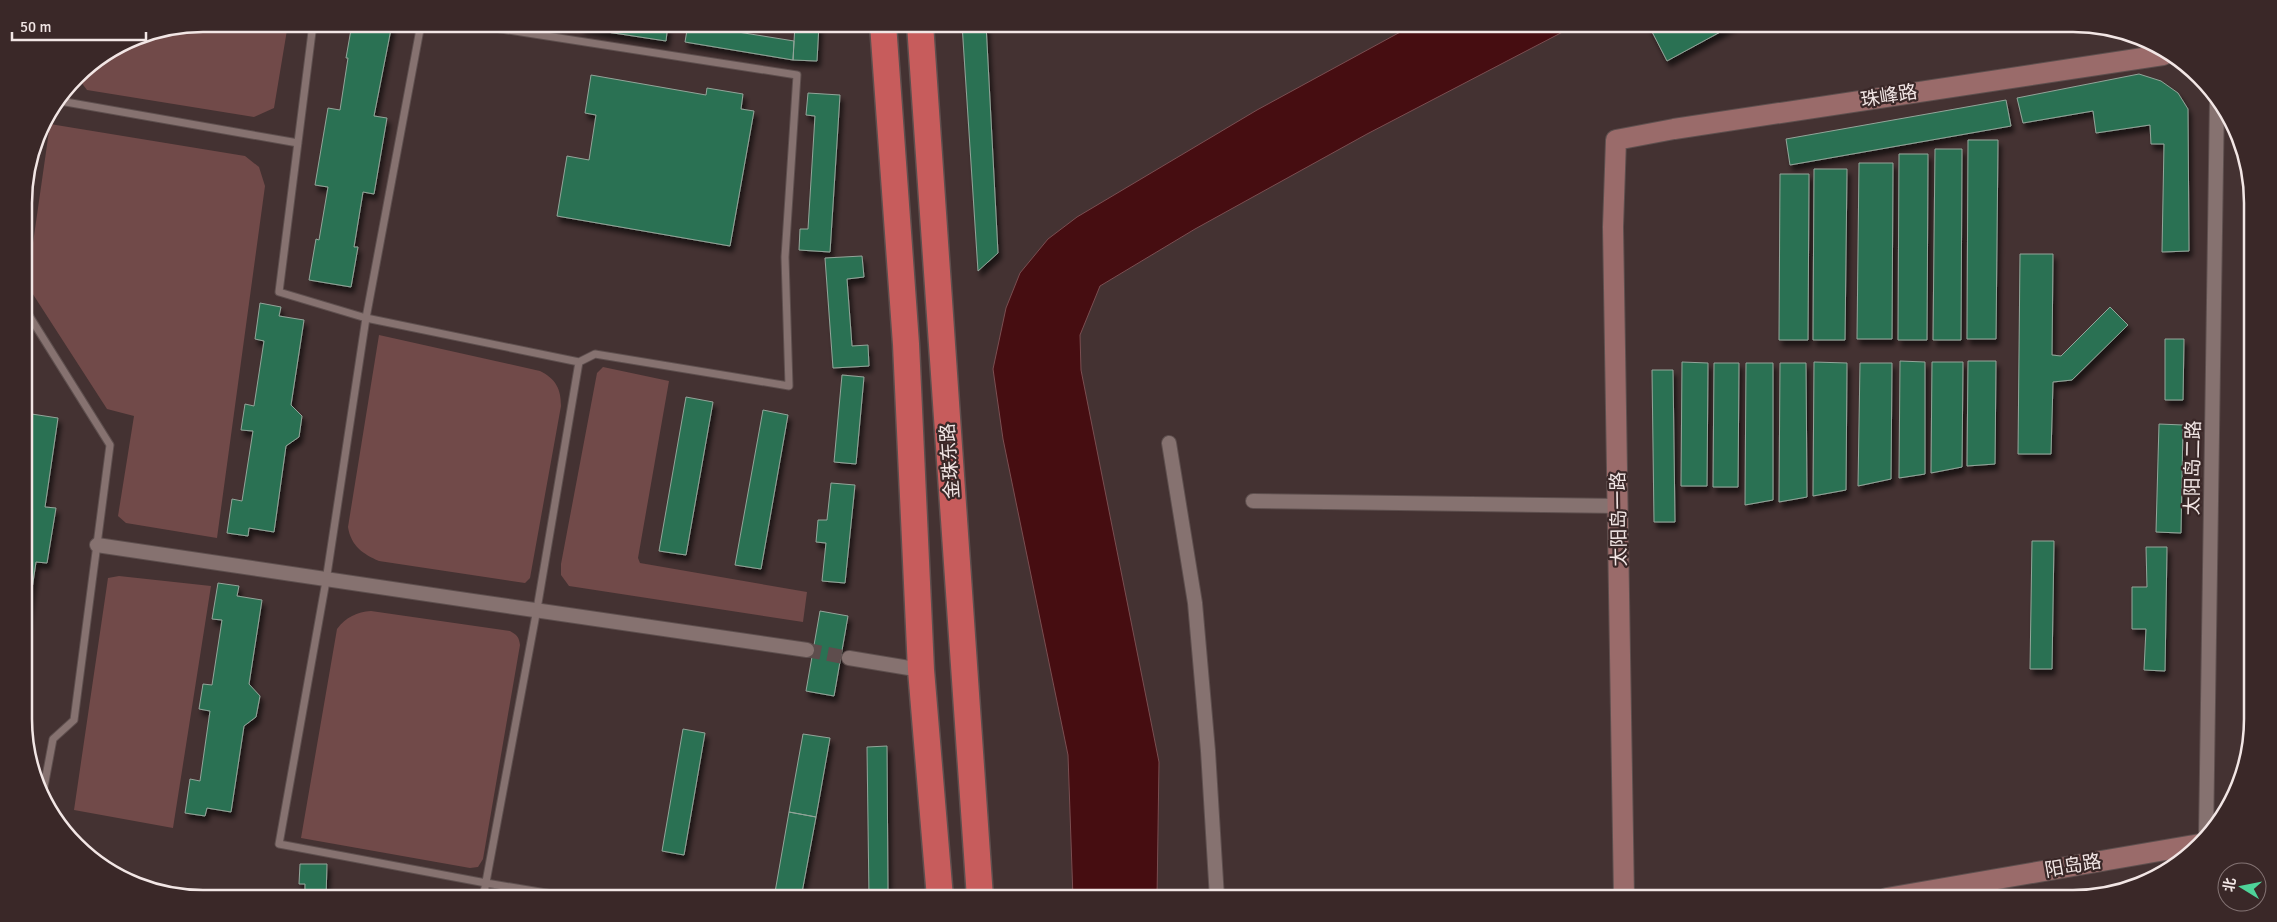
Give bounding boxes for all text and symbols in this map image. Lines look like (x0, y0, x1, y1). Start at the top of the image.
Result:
scale bar (12, 10, 146, 42)
text: 50 m (20, 18, 51, 36)
street label: 珠峰路 (1859, 80, 1919, 112)
street label: 太阳岛二路 (2180, 420, 2206, 516)
street label: 金珠东路 (935, 422, 965, 500)
street label: 太阳岛一路 (1606, 471, 1632, 567)
street label: 阳岛路 (2043, 849, 2103, 883)
north arrow (2217, 862, 2267, 912)
text: 北 (2220, 876, 2239, 893)

